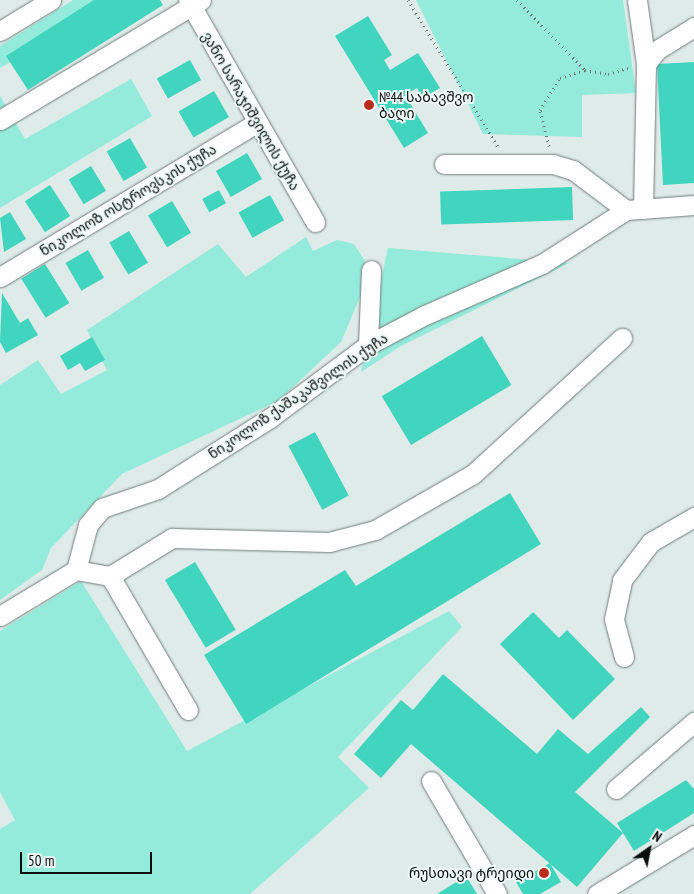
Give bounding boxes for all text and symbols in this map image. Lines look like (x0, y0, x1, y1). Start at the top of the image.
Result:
street label: ვანო სარაჯიშვილის ქუჩა (199, 29, 303, 193)
place label: №44 საბავშვო ბაღი (379, 89, 474, 121)
marker: №44 საბავშვო ბაღი (363, 99, 375, 111)
street label: ნიკოლოზ ოსტროვსკის ქუჩა (37, 141, 219, 259)
street label: ნიკოლოზ ქაშაკაშვილის ქუჩა (205, 329, 391, 463)
north arrow (624, 824, 674, 874)
text: N (649, 827, 665, 846)
scale bar (22, 842, 155, 874)
text: 50 m (28, 851, 54, 870)
place label: რუსთავი ტრეიდი (409, 865, 534, 881)
marker: რუსთავი ტრეიდი (538, 867, 550, 879)

